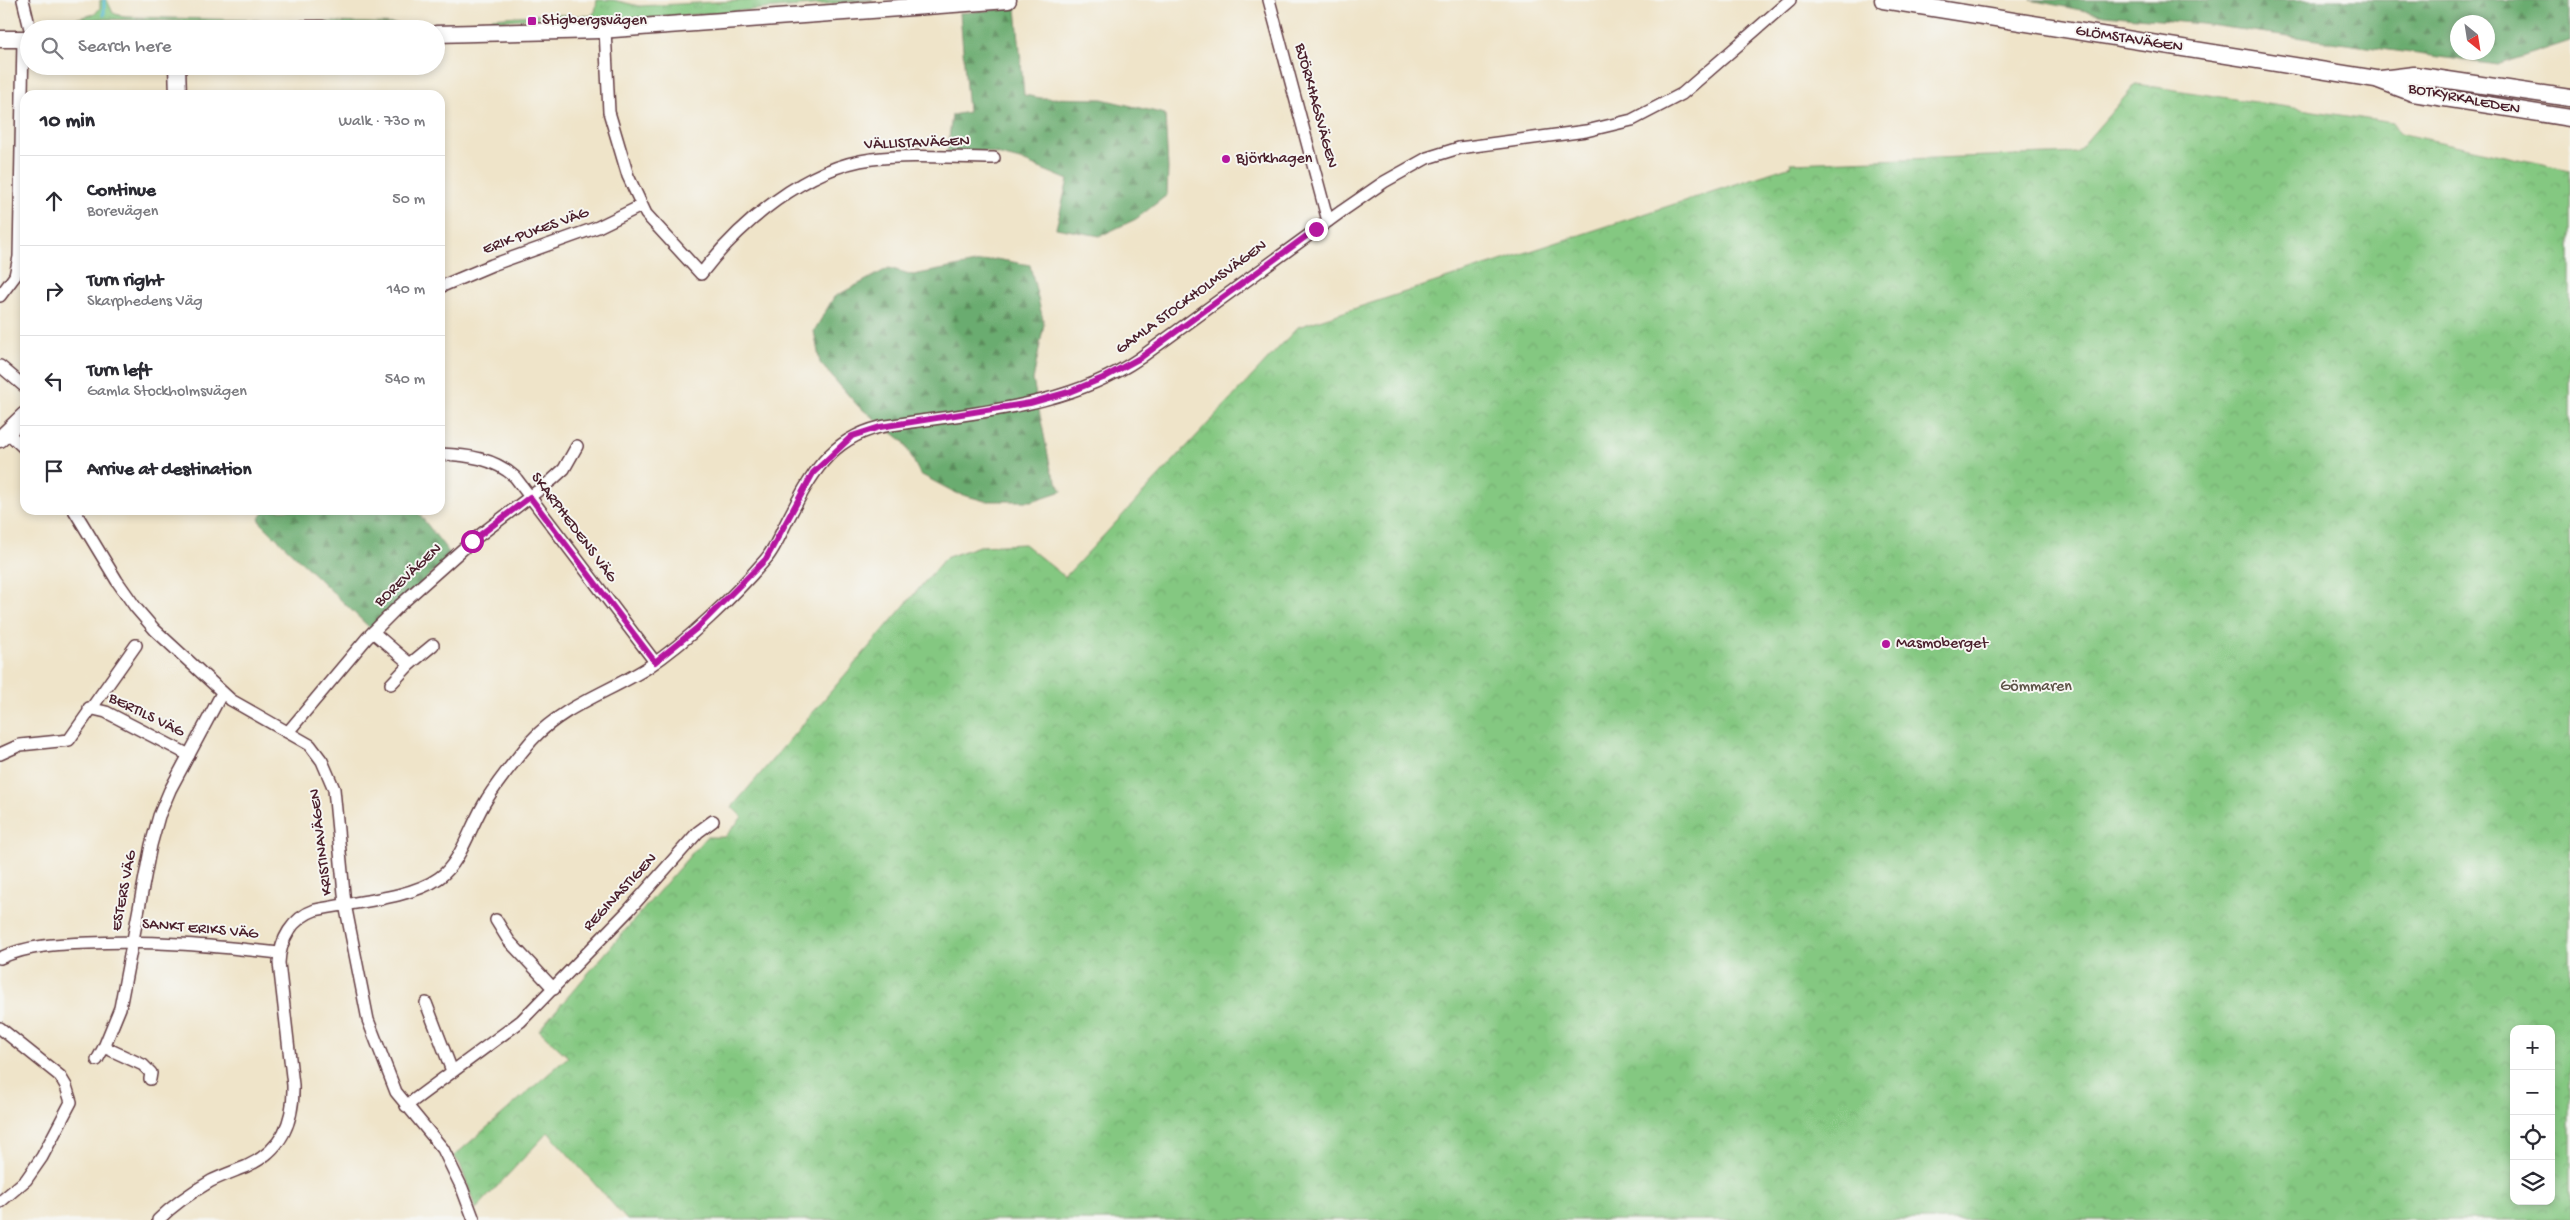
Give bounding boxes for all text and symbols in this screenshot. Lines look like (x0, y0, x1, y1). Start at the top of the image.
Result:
place label: Stigbergsvägen (542, 12, 647, 31)
marker: Stigbergsvägen (526, 15, 538, 27)
north arrow (2450, 15, 2495, 60)
search box (20, 20, 445, 75)
street label: GLÖMSTAVÄGEN (2074, 22, 2184, 58)
icon: search (38, 34, 66, 62)
text: Search here (78, 36, 172, 59)
street label: BJÖRKHAGSVÄGEN (1289, 41, 1341, 170)
street label: BOTKYRKALEDEN (2405, 80, 2522, 120)
text: 10 min (40, 110, 95, 135)
text: Walk · 730 m (338, 113, 425, 132)
street label: VÄLLISTAVÄGEN (863, 133, 970, 155)
place label: Björkhagen (1235, 150, 1313, 169)
marker: Björkhagen (1220, 153, 1232, 165)
text: Continue (87, 180, 156, 203)
icon: ahead (40, 187, 68, 215)
text: 50 m (392, 191, 425, 210)
text: Borevägen (87, 203, 158, 222)
street label: ERIK PUKES VÄG (480, 204, 592, 260)
route end (1305, 218, 1328, 241)
street label: GAMLA STOCKHOLMSVÄGEN (1113, 237, 1271, 359)
text: Turn right (87, 270, 163, 293)
icon: right (40, 277, 68, 305)
text: 140 m (387, 281, 425, 300)
text: Skarphedens Väg (87, 293, 203, 312)
text: Turn left (87, 360, 151, 383)
icon: left (40, 367, 68, 395)
text: 540 m (385, 371, 425, 390)
text: Gamla Stockholmsvägen (87, 383, 247, 402)
icon: arrive (40, 457, 68, 485)
text: Arrive at destination (87, 459, 251, 482)
street label: SKARPHEDENS VÄG (526, 469, 621, 587)
route start (461, 530, 484, 553)
street label: BOREVÄGEN (371, 540, 447, 613)
place label: Masmoberget (1896, 635, 1989, 654)
marker: Masmoberget (1880, 638, 1892, 650)
park label: Gömmaren (2000, 678, 2072, 697)
street label: BERTILS VÄG (104, 689, 188, 743)
street label: KRISTINAVÄGEN (306, 788, 338, 896)
street label: ESTERS VÄG (108, 848, 142, 933)
street label: REGINASTIGEN (580, 850, 662, 936)
street label: SANKT ERIKS VÄG (141, 915, 260, 945)
map controls (2510, 1025, 2555, 1205)
button: + (2510, 1025, 2555, 1070)
button: − (2510, 1070, 2555, 1115)
button: locate (2510, 1115, 2555, 1160)
button: layers (2510, 1160, 2555, 1205)

